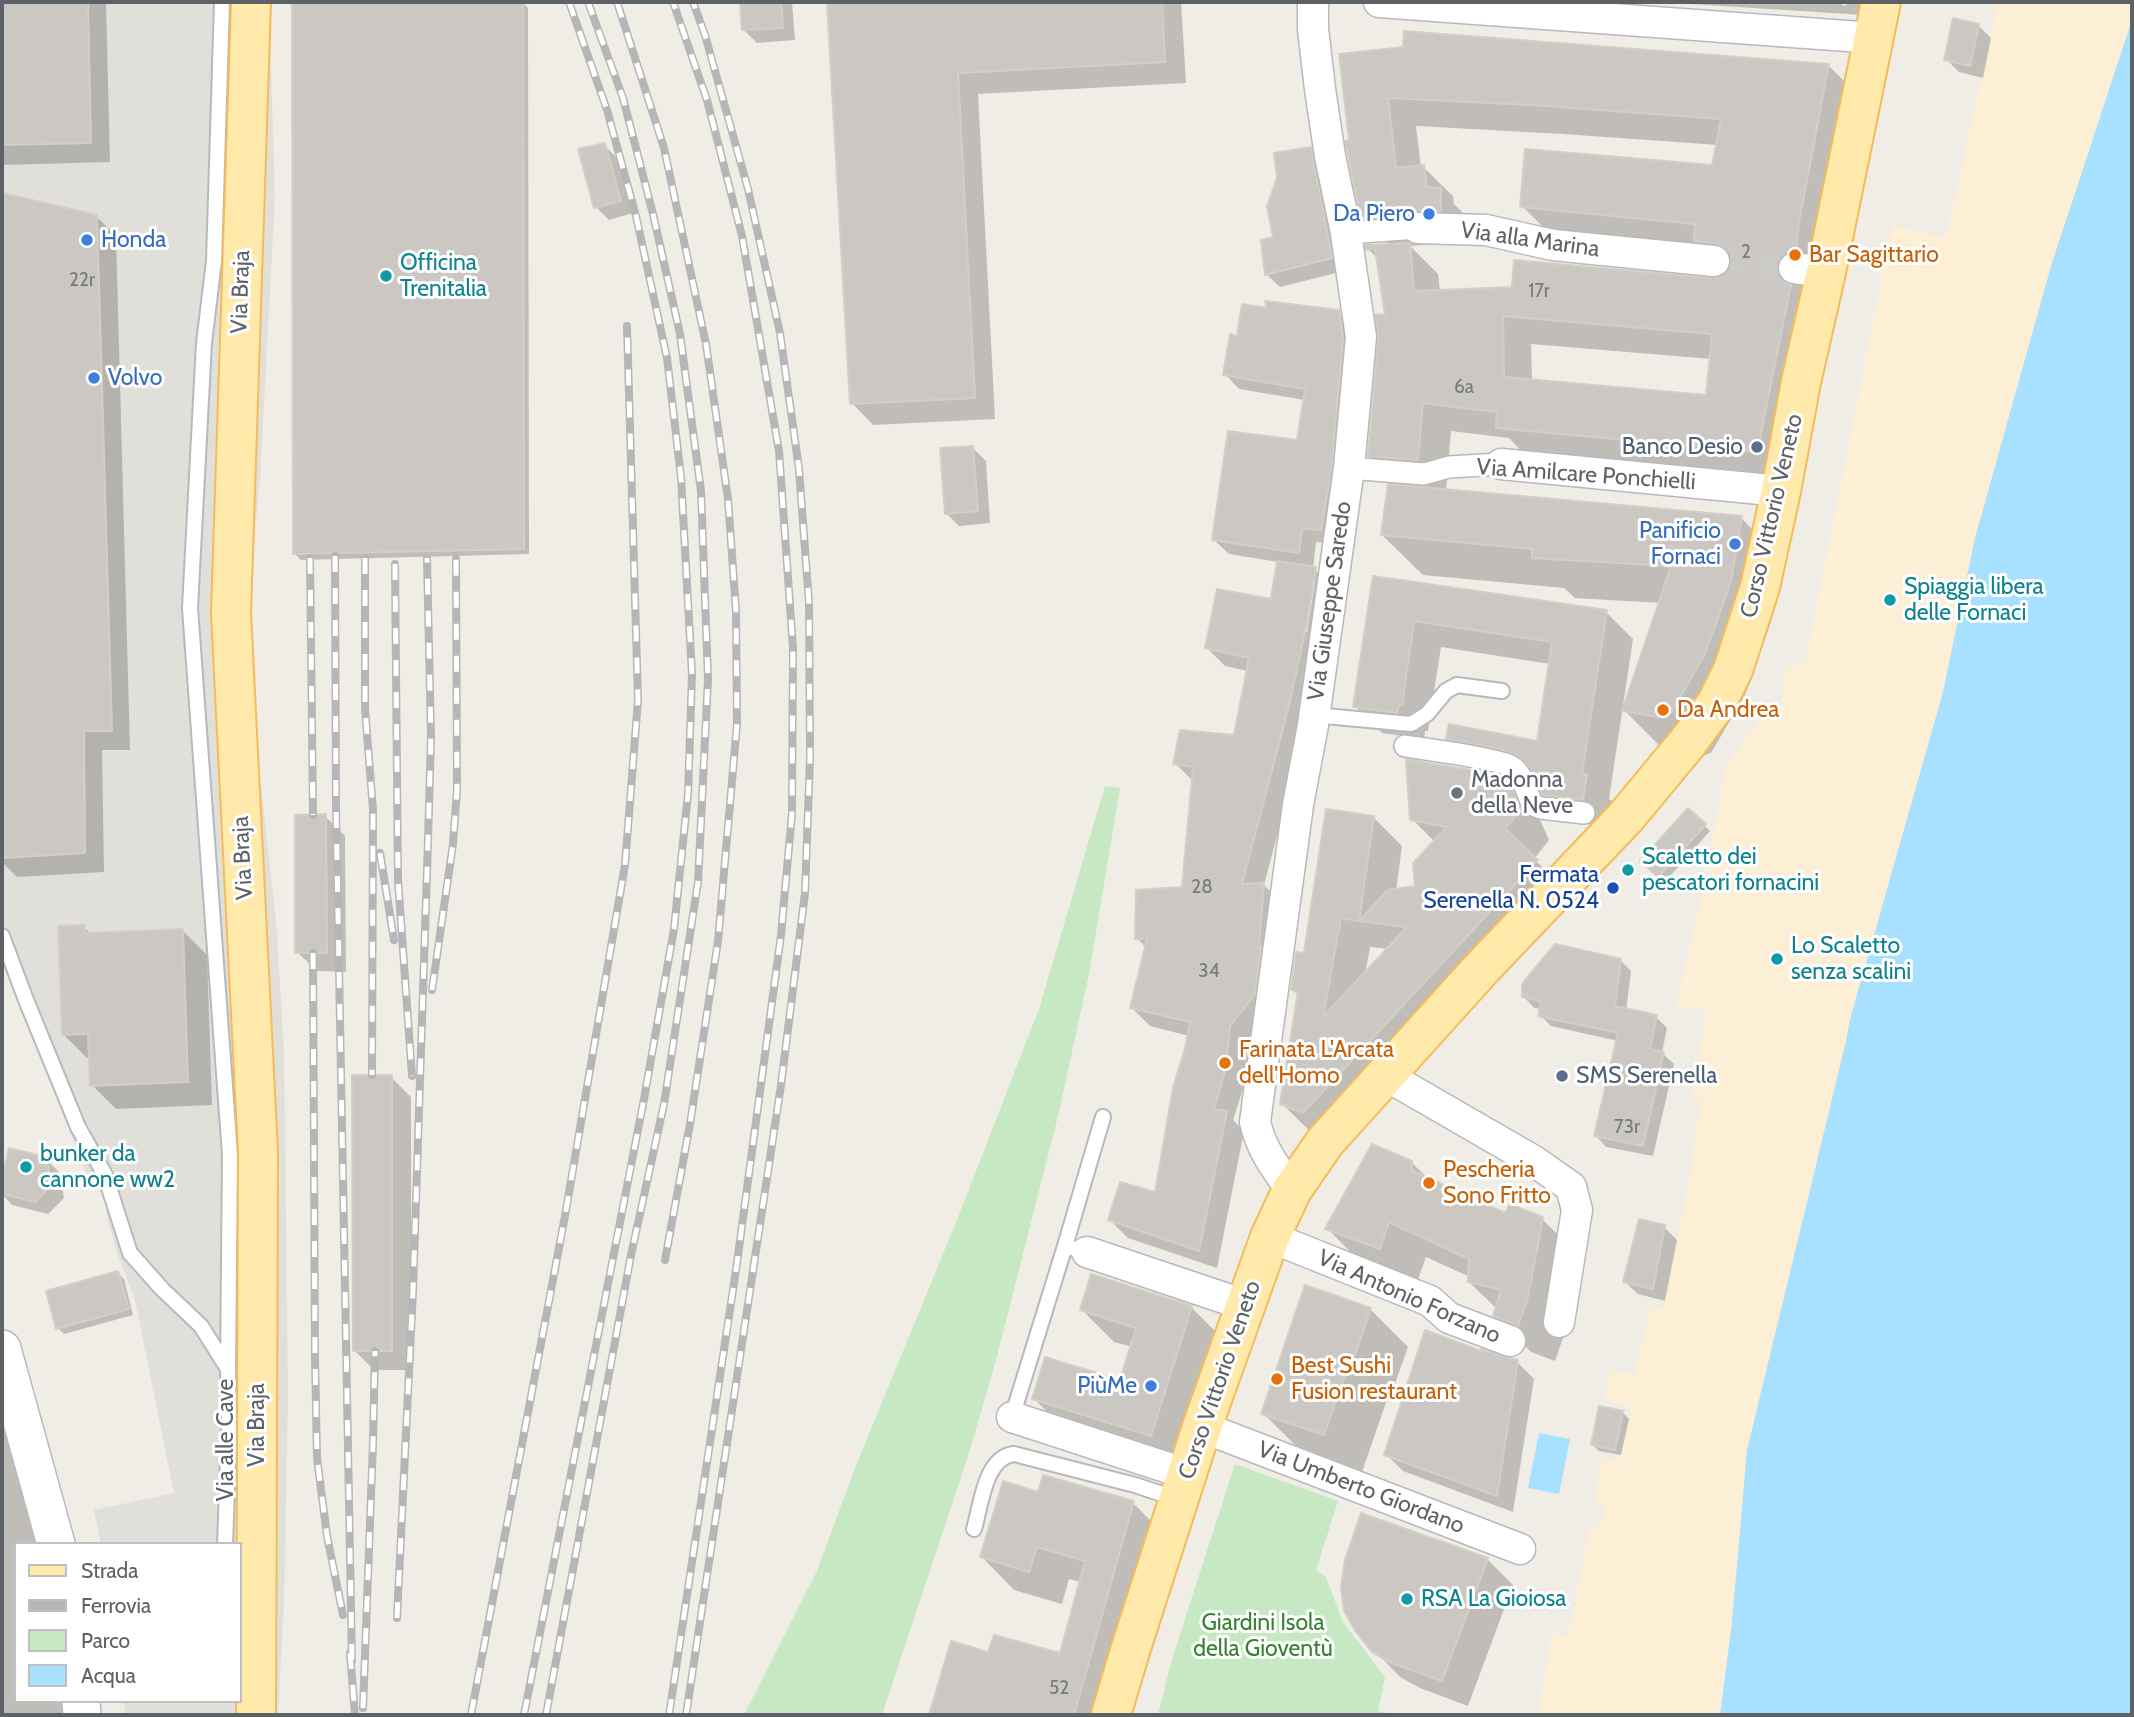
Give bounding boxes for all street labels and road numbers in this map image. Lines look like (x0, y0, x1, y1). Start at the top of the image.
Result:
street label: Via alla Marina (1459, 217, 1601, 263)
street label: Via Braja (226, 250, 256, 334)
street label: Corso Vittorio Veneto (1735, 411, 1809, 621)
street label: Via Amilcare Ponchielli (1475, 454, 1697, 496)
street label: Via Giuseppe Saredo (1302, 500, 1358, 702)
street label: Via Braja (227, 815, 259, 901)
street label: Via Antonio Forzano (1313, 1244, 1505, 1350)
street label: Corso Vittorio Veneto (1173, 1277, 1267, 1483)
street label: Via alle Cave (212, 1379, 240, 1501)
street label: Via Braja (243, 1383, 271, 1467)
street label: Via Umberto Giordano (1254, 1436, 1468, 1540)

